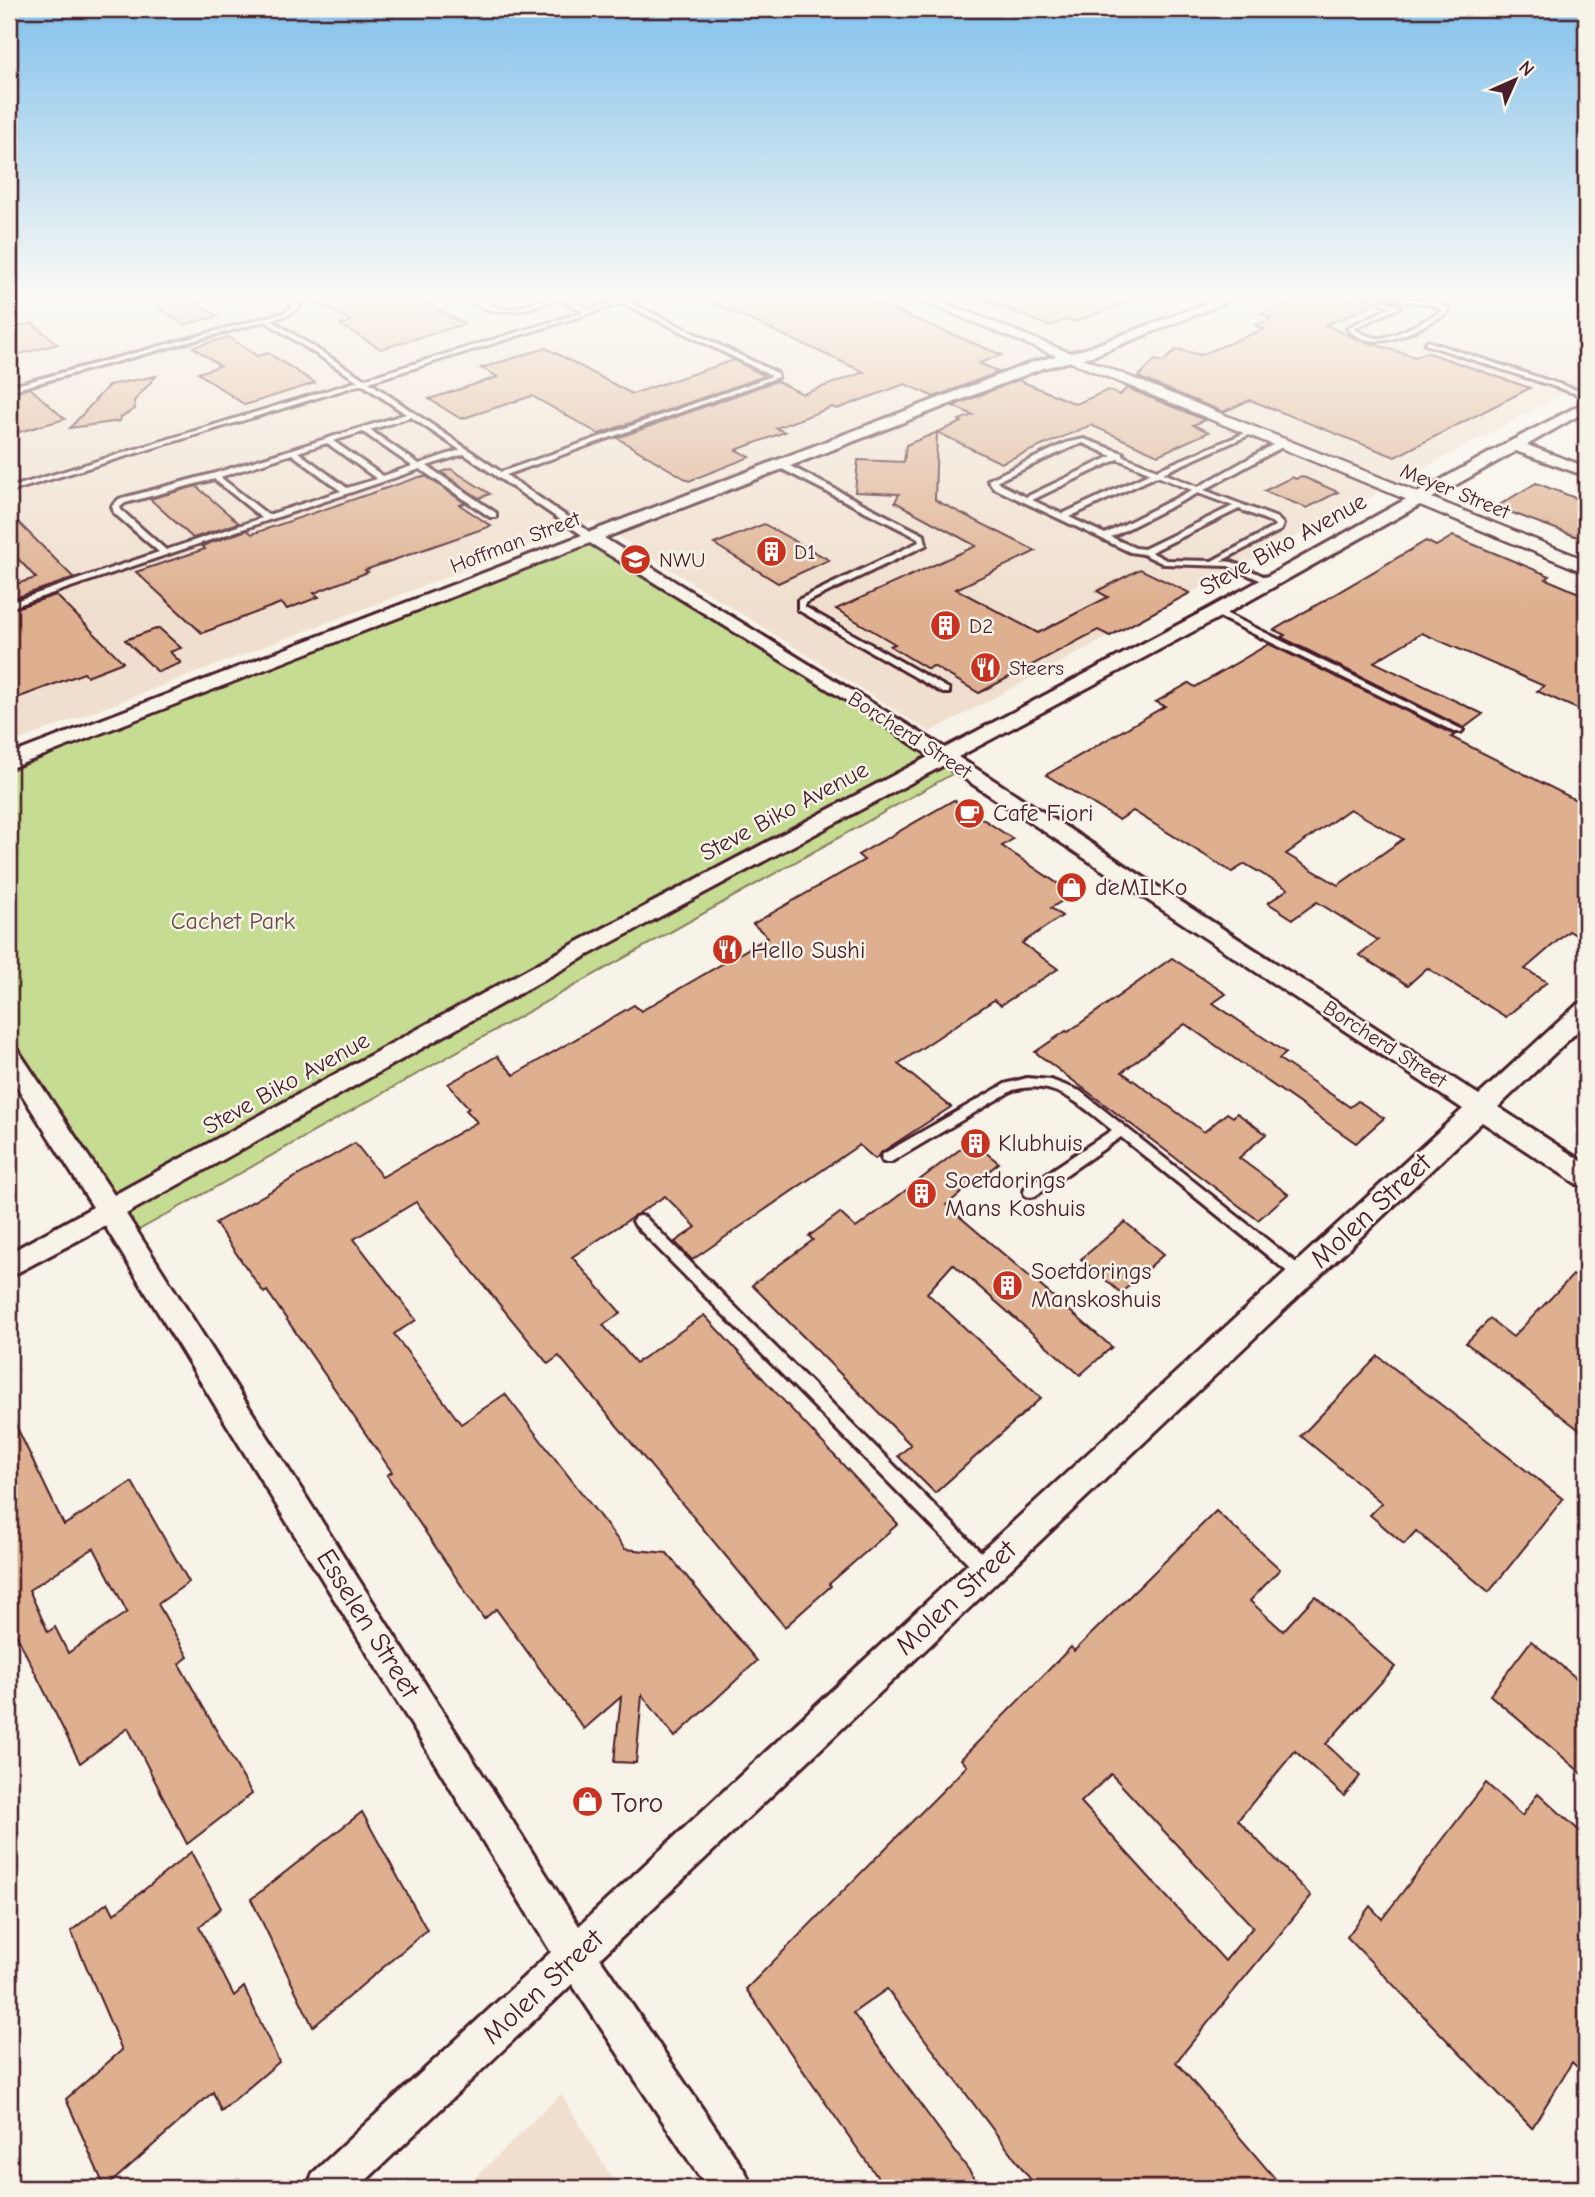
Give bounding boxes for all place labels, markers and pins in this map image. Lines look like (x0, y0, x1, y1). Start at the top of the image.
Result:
building icon: D1 (754, 535, 788, 569)
place label: D1 (794, 540, 816, 564)
school or university icon: NWU (619, 543, 653, 577)
place label: NWU (659, 548, 706, 572)
building icon: D2 (929, 609, 963, 643)
place label: D2 (969, 614, 993, 638)
restaurant icon: Steers (969, 651, 1003, 685)
place label: Steers (1009, 656, 1064, 680)
cafe icon: Cafe Fiori (953, 796, 987, 830)
place label: Cafe Fiori (993, 799, 1093, 827)
shop icon: deMILKo (1055, 870, 1089, 904)
place label: deMILKo (1095, 873, 1187, 901)
restaurant icon: Hello Sushi (711, 933, 745, 967)
place label: Hello Sushi (751, 936, 865, 964)
building icon: Klubhuis (958, 1126, 992, 1160)
place label: Klubhuis (998, 1129, 1082, 1157)
place label: Soetdorings Mans Koshuis (945, 1166, 1085, 1222)
building icon: Soetdorings Mans Koshuis (905, 1177, 939, 1211)
place label: Soetdorings Manskoshuis (1031, 1257, 1161, 1313)
building icon: Soetdorings Manskoshuis (991, 1268, 1025, 1302)
shop icon: Toro (571, 1785, 605, 1819)
place label: Toro (611, 1787, 663, 1819)

